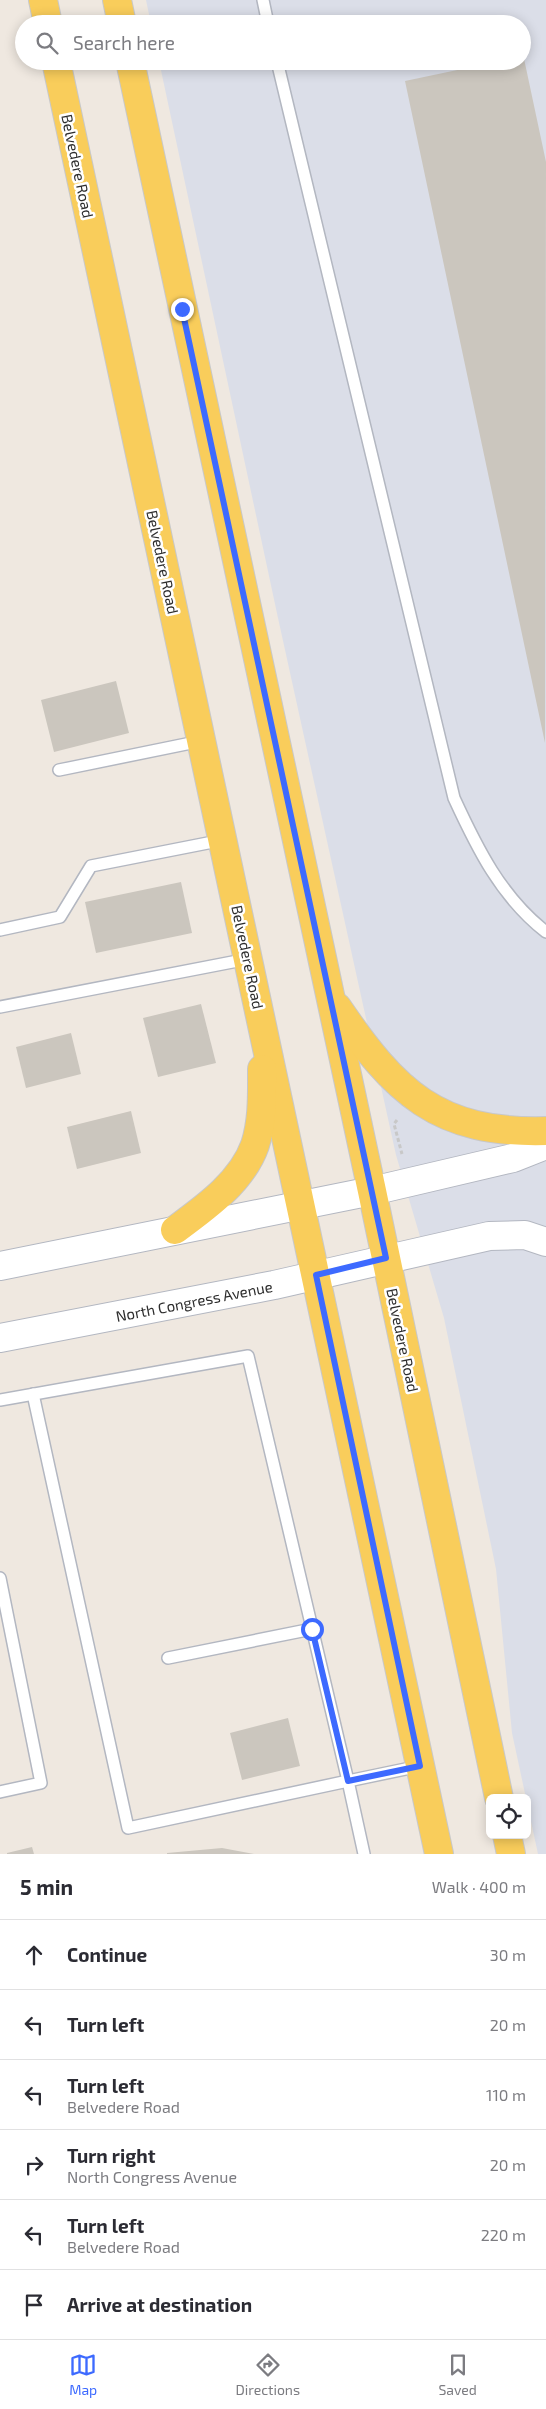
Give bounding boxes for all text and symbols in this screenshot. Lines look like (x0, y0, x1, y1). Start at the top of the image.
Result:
search box (15, 15, 531, 70)
icon: search (33, 29, 61, 57)
text: Search here (73, 31, 175, 54)
street label: Belvedere Road (58, 112, 98, 220)
route end (171, 298, 194, 321)
street label: Belvedere Road (143, 508, 183, 616)
street label: Belvedere Road (228, 903, 268, 1011)
street label: North Congress Avenue (114, 1277, 274, 1325)
street label: Belvedere Road (383, 1286, 423, 1394)
route start (301, 1618, 324, 1641)
map controls (486, 1794, 531, 1839)
button: locate (486, 1794, 531, 1839)
text: 5 min (20, 1874, 73, 1899)
text: Walk · 400 m (432, 1877, 526, 1896)
icon: ahead (20, 1941, 48, 1969)
text: Continue (67, 1943, 147, 1966)
text: 30 m (490, 1945, 526, 1964)
icon: left (20, 2011, 48, 2039)
text: Turn left (67, 2013, 144, 2036)
text: 20 m (490, 2015, 526, 2034)
text: Turn left (67, 2074, 144, 2097)
icon: left (20, 2081, 48, 2109)
text: 110 m (486, 2085, 526, 2104)
text: Belvedere Road (67, 2097, 180, 2116)
text: Turn right (67, 2144, 155, 2167)
icon: right (20, 2151, 48, 2179)
text: 20 m (490, 2155, 526, 2174)
text: North Congress Avenue (67, 2167, 237, 2186)
text: Turn left (67, 2214, 144, 2237)
icon: left (20, 2221, 48, 2249)
text: 220 m (481, 2225, 526, 2244)
text: Belvedere Road (67, 2237, 180, 2256)
icon: arrive (20, 2291, 48, 2319)
text: Arrive at destination (67, 2293, 252, 2316)
tab: Map (69, 2351, 97, 2398)
tab: Directions (236, 2351, 300, 2398)
tab: Saved (438, 2351, 477, 2398)

